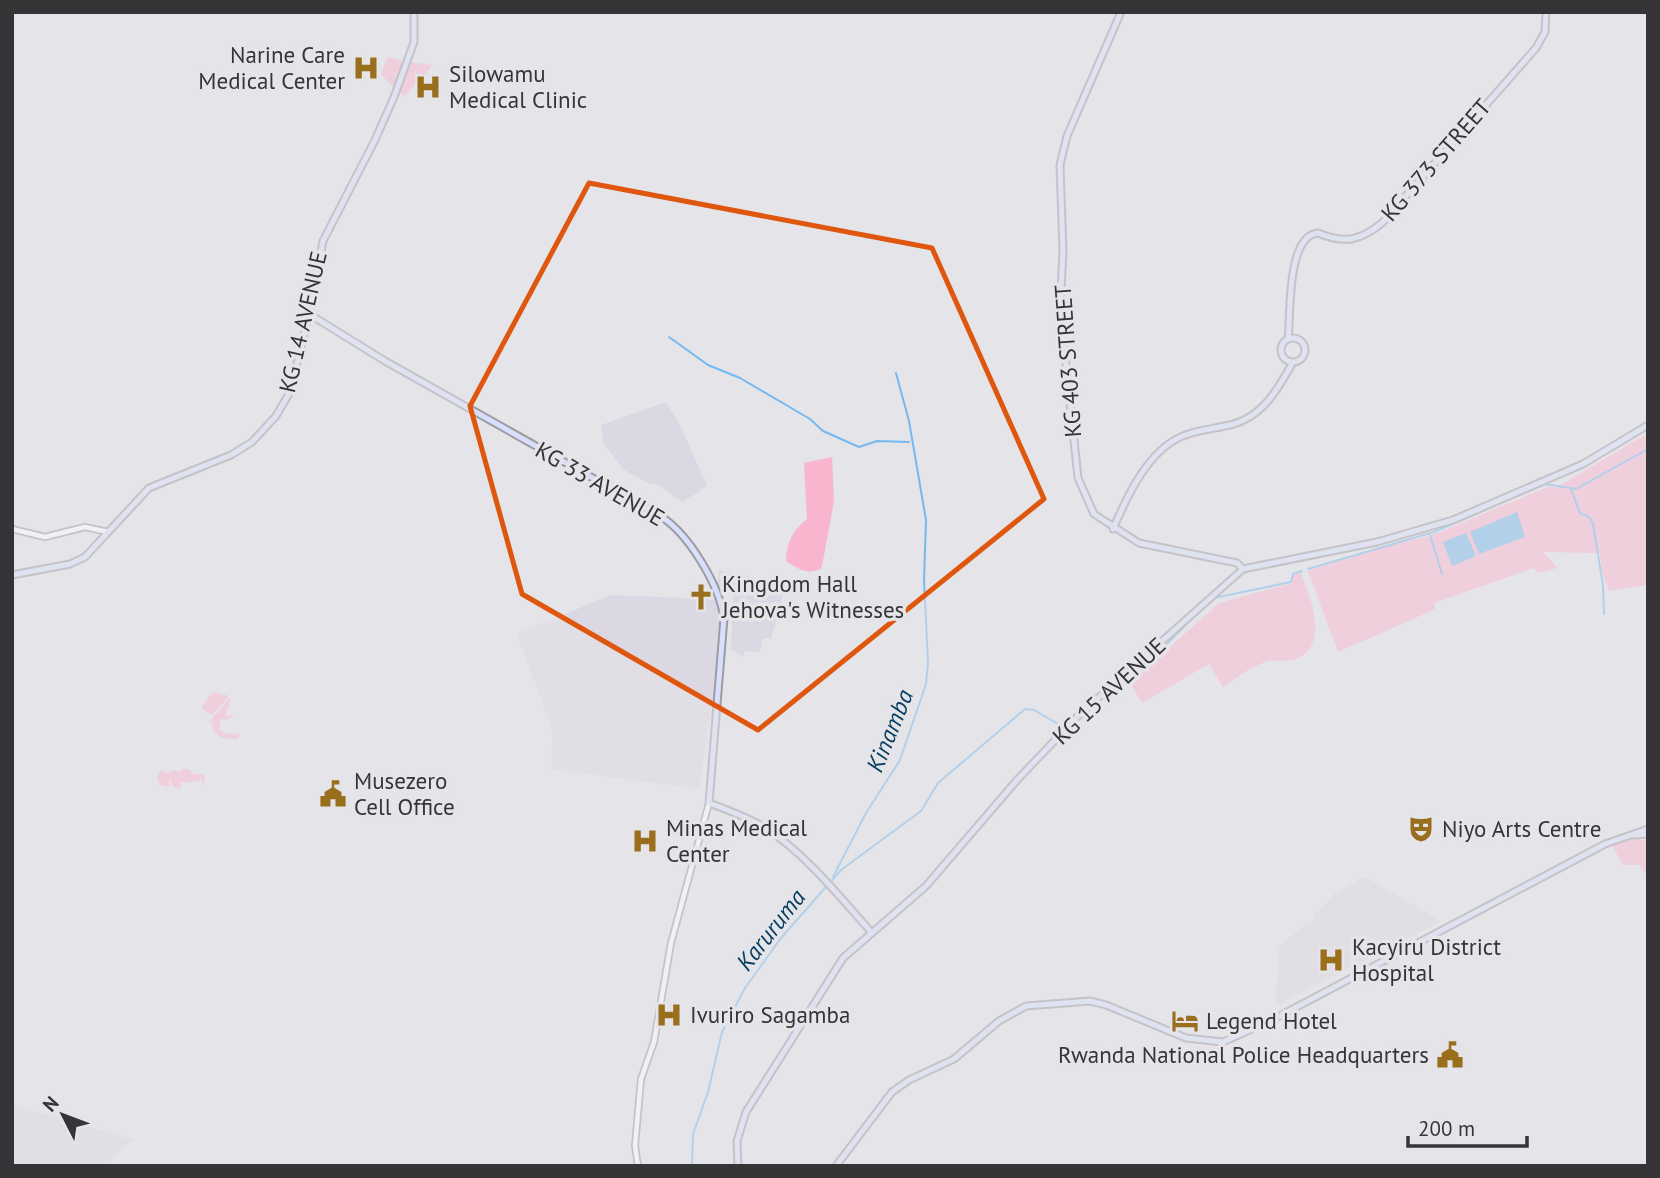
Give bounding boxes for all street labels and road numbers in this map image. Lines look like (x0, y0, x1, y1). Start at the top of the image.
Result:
street label: KG 373 STREET (1375, 92, 1497, 227)
street label: KG 14 AVENUE (272, 248, 333, 395)
street label: KG 403 STREET (1048, 284, 1087, 438)
street label: KG 33 AVENUE (531, 435, 670, 532)
street label: KG 15 AVENUE (1046, 631, 1171, 750)

